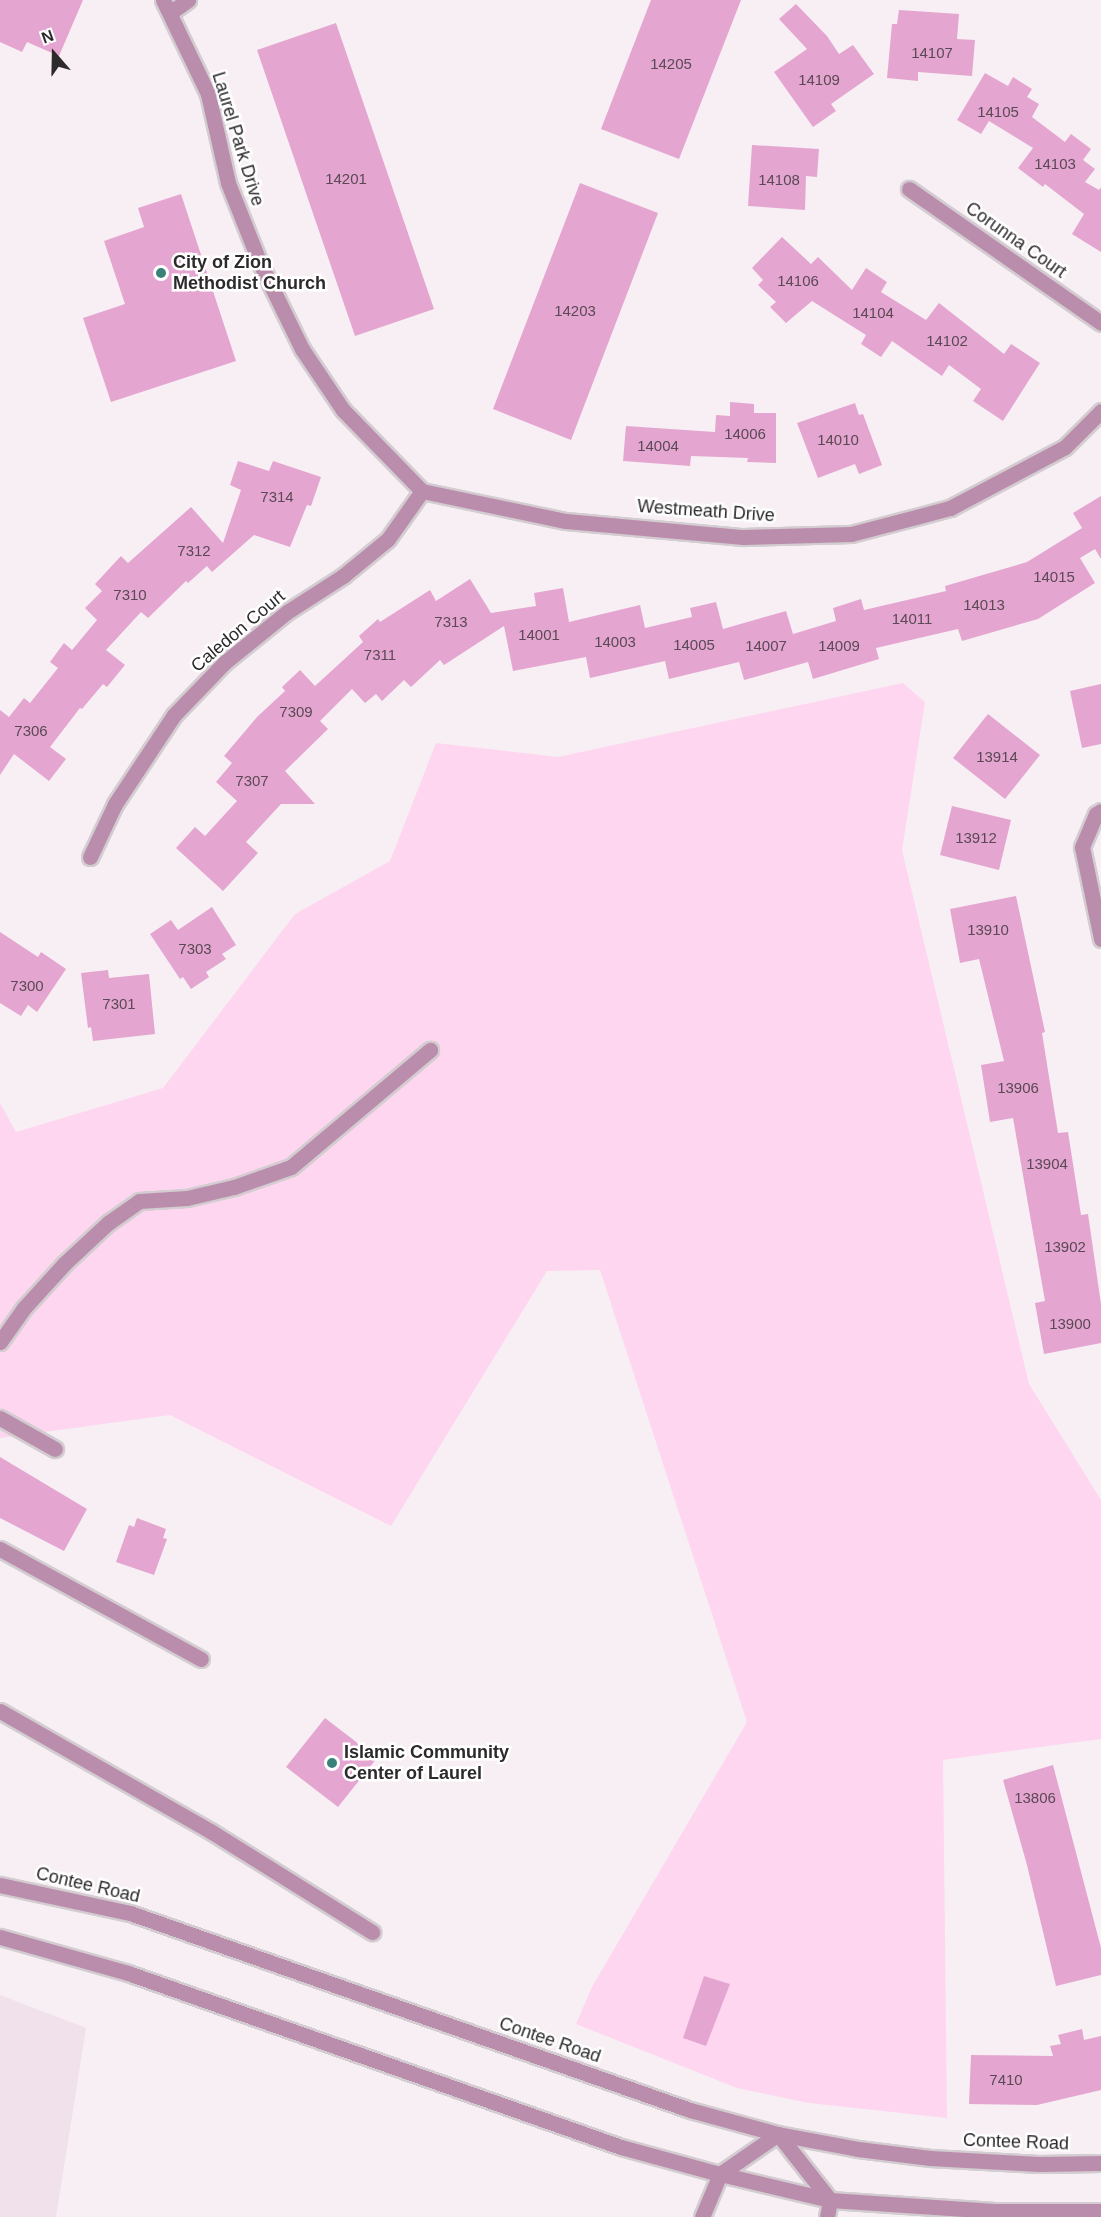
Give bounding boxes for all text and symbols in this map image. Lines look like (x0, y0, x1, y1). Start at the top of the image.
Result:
north arrow (24, 24, 84, 84)
text: N (39, 27, 56, 47)
house number: 14107 (911, 44, 953, 62)
house number: 14205 (650, 55, 692, 73)
street label: Laurel Park Drive (207, 69, 269, 209)
house number: 14109 (798, 71, 840, 89)
house number: 14105 (977, 103, 1019, 121)
house number: 14103 (1034, 155, 1076, 173)
house number: 14201 (325, 170, 367, 188)
house number: 14108 (758, 171, 800, 189)
street label: Corunna Court (961, 197, 1071, 283)
place label: City of Zion Methodist Church (173, 252, 326, 294)
marker: City of Zion Methodist Church (154, 266, 168, 280)
house number: 14106 (777, 272, 819, 290)
house number: 14203 (554, 302, 596, 320)
house number: 14104 (852, 304, 894, 322)
house number: 14102 (926, 332, 968, 350)
house number: 14006 (724, 425, 766, 443)
house number: 14010 (817, 431, 859, 449)
house number: 14004 (637, 437, 679, 455)
house number: 7314 (260, 488, 294, 506)
street label: Westmeath Drive (637, 495, 775, 527)
house number: 7312 (177, 542, 211, 560)
house number: 14015 (1033, 568, 1075, 586)
street label: Caledon Court (187, 585, 289, 677)
house number: 7310 (113, 586, 147, 604)
house number: 14013 (963, 596, 1005, 614)
house number: 14011 (892, 610, 932, 628)
house number: 7313 (434, 613, 468, 631)
house number: 14001 (518, 626, 560, 644)
house number: 14003 (594, 633, 636, 651)
house number: 14005 (673, 636, 715, 654)
house number: 14007 (745, 637, 787, 655)
house number: 14009 (818, 637, 860, 655)
house number: 7311 (364, 646, 396, 664)
house number: 7309 (279, 703, 313, 721)
house number: 7306 (14, 722, 48, 740)
house number: 13914 (976, 748, 1018, 766)
house number: 7307 (235, 772, 269, 790)
house number: 13912 (955, 829, 997, 847)
house number: 13910 (967, 921, 1009, 939)
house number: 7303 (178, 940, 212, 958)
house number: 7300 (10, 977, 44, 995)
house number: 7301 (102, 995, 136, 1013)
house number: 13906 (997, 1079, 1039, 1097)
house number: 13904 (1026, 1155, 1068, 1173)
house number: 13902 (1044, 1238, 1086, 1256)
house number: 13900 (1049, 1315, 1091, 1333)
place label: Islamic Community Center of Laurel (344, 1742, 509, 1784)
marker: Islamic Community Center of Laurel (325, 1756, 339, 1770)
house number: 13806 (1014, 1789, 1056, 1807)
street label: Contee Road (34, 1863, 142, 1907)
street label: Contee Road (496, 2013, 604, 2067)
house number: 7410 (989, 2071, 1023, 2089)
street label: Contee Road (963, 2129, 1069, 2155)

